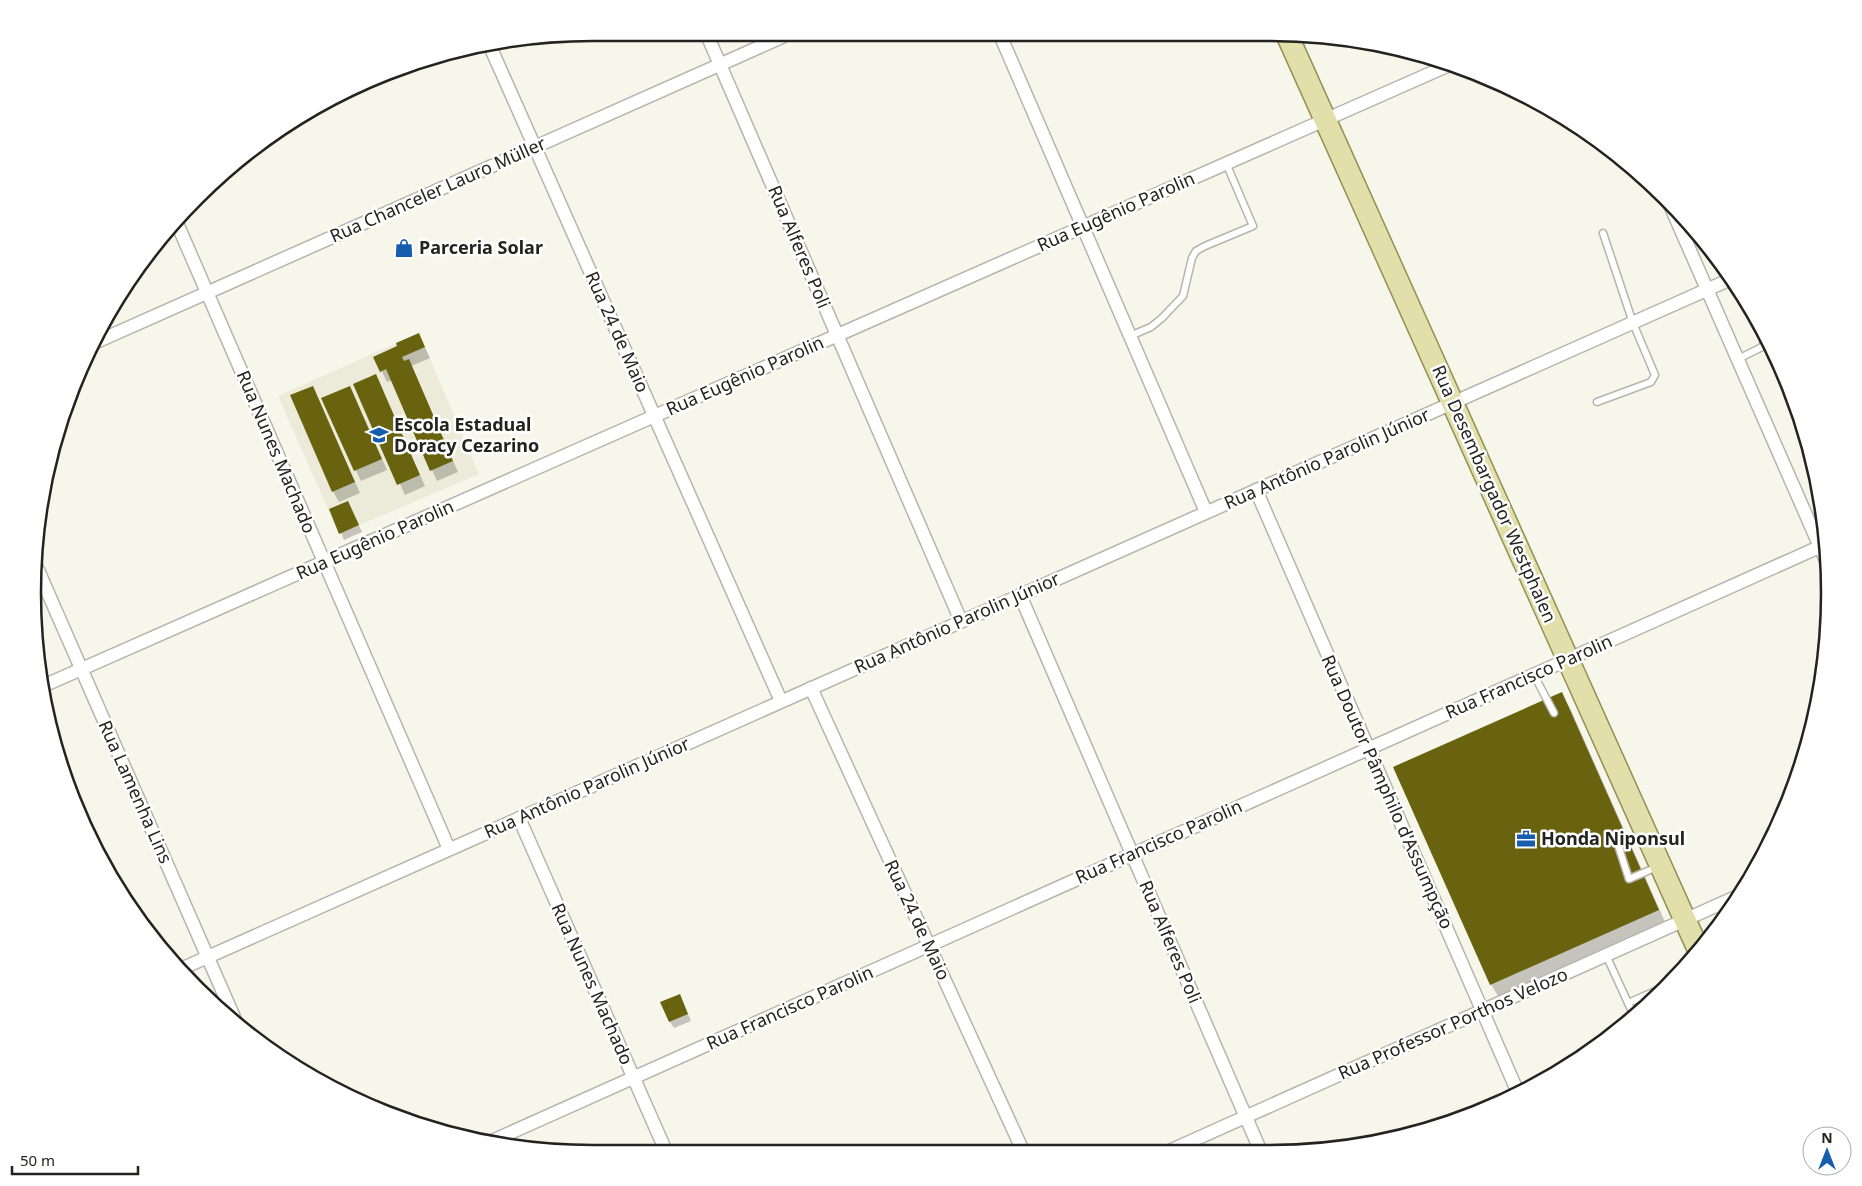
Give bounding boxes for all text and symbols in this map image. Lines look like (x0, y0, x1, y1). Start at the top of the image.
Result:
street label: Rua Chanceler Lauro Müller (326, 130, 550, 248)
street label: Rua Eugênio Parolin (1033, 166, 1198, 257)
street label: Rua Alferes Poli (763, 182, 837, 312)
place label: Parceria Solar (419, 235, 543, 259)
shop icon: Parceria Solar (393, 237, 415, 259)
street label: Rua 24 de Maio (580, 267, 655, 396)
street label: Rua Eugênio Parolin (662, 330, 827, 421)
street label: Rua Desembargador Westphalen (1427, 361, 1563, 626)
street label: Rua Nunes Machado (232, 366, 322, 537)
street label: Rua Antônio Parolin Júnior (1220, 402, 1434, 514)
place label: Escola Estadual Doracy Cezarino (394, 412, 539, 457)
school or university icon: Escola Estadual Doracy Cezarino (368, 424, 390, 446)
street label: Rua Eugênio Parolin (292, 494, 457, 585)
street label: Rua Antônio Parolin Júnior (850, 566, 1064, 678)
street label: Rua Francisco Parolin (1441, 628, 1616, 724)
street label: Rua Doutor Pâmphilo d'Assumpção (1316, 651, 1459, 933)
street label: Rua Lamenha Lins (94, 716, 178, 867)
street label: Rua Antônio Parolin Júnior (480, 731, 694, 843)
street label: Rua Francisco Parolin (1071, 793, 1246, 889)
place label: Honda Niponsul (1541, 826, 1685, 850)
office icon: Honda Niponsul (1515, 828, 1537, 850)
street label: Rua 24 de Maio (880, 855, 956, 984)
street label: Rua Alferes Poli (1134, 877, 1208, 1007)
street label: Rua Nunes Machado (546, 899, 639, 1068)
street label: Rua Francisco Parolin (702, 959, 877, 1055)
street label: Rua Professor Porthos Velozo (1334, 962, 1571, 1085)
north arrow (1802, 1126, 1852, 1176)
text: N (1821, 1128, 1833, 1147)
scale bar (12, 1144, 139, 1176)
text: 50 m (20, 1150, 55, 1170)

